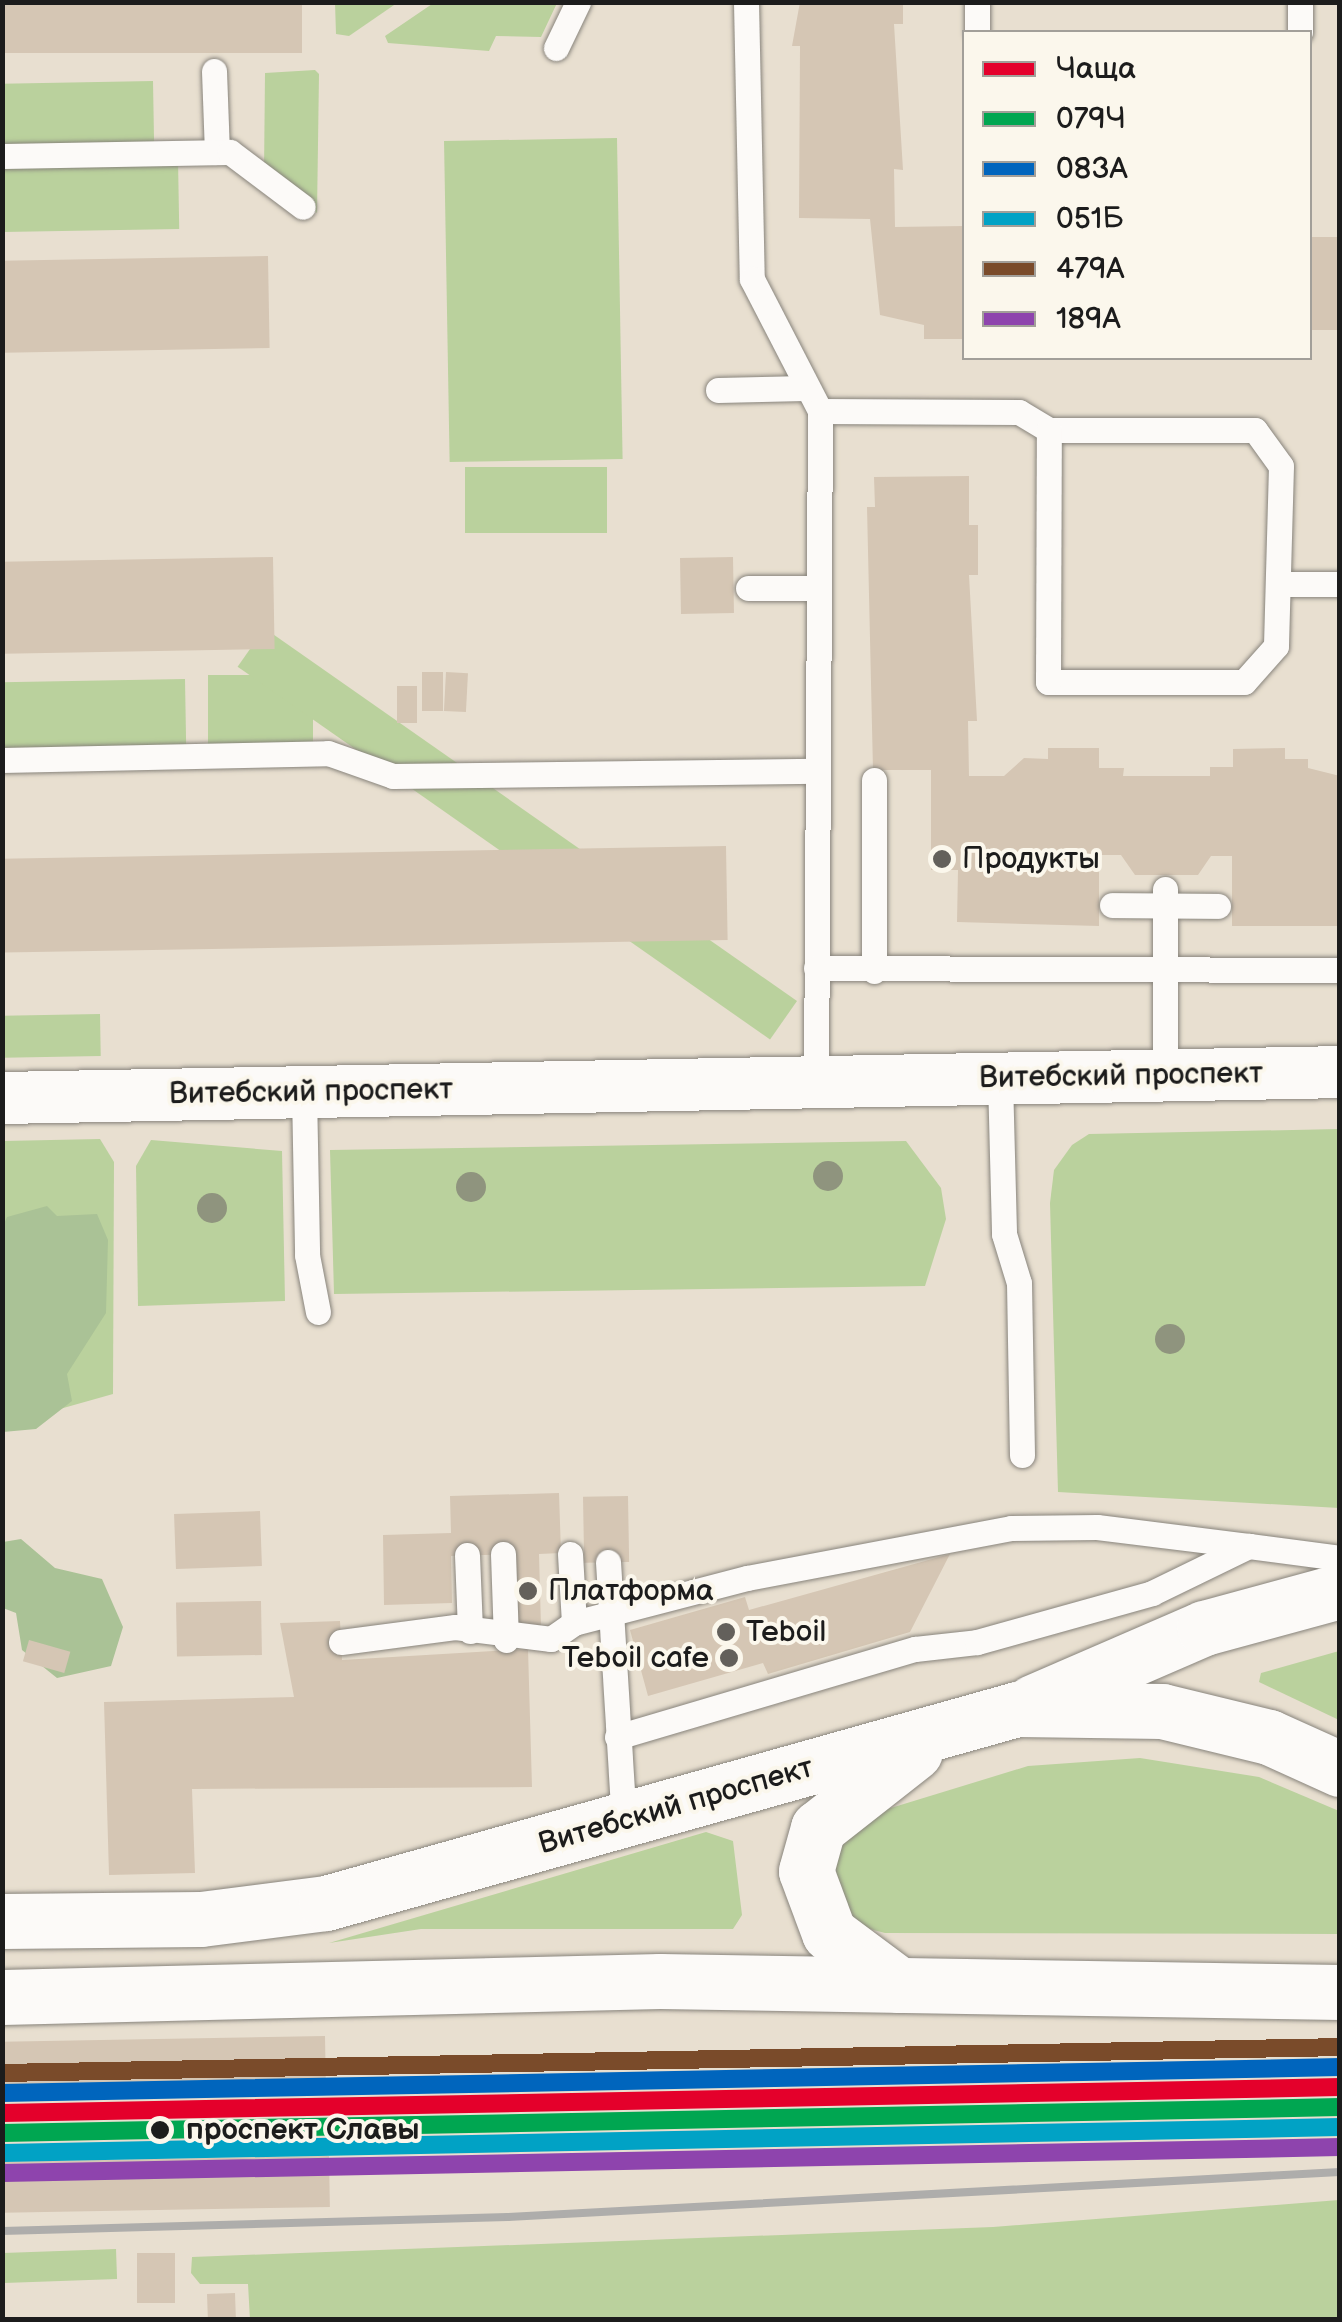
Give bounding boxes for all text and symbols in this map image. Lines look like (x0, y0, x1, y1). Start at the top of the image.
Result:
legend (962, 30, 1312, 360)
text: Чаща (1056, 51, 1136, 87)
text: 079Ч (1056, 101, 1126, 137)
text: 083А (1056, 151, 1128, 187)
text: 051Б (1056, 201, 1123, 237)
text: 479А (1056, 251, 1125, 287)
text: 189А (1056, 301, 1121, 337)
place label: Продукты (962, 841, 1100, 877)
marker: Продукты (931, 848, 953, 870)
street label: Витебский проспект (979, 1056, 1263, 1096)
street label: Витебский проспект (169, 1072, 453, 1112)
place label: Платформа (548, 1573, 714, 1609)
marker: Платформа (517, 1580, 539, 1602)
place label: Teboil (746, 1614, 826, 1650)
marker: Teboil (715, 1621, 737, 1643)
place label: Teboil cafe (562, 1640, 709, 1676)
marker: Teboil cafe (718, 1647, 740, 1669)
street label: Витебский проспект (534, 1750, 818, 1862)
place label: проспект Славы (186, 2112, 420, 2148)
marker: проспект Славы (143, 2113, 177, 2147)

